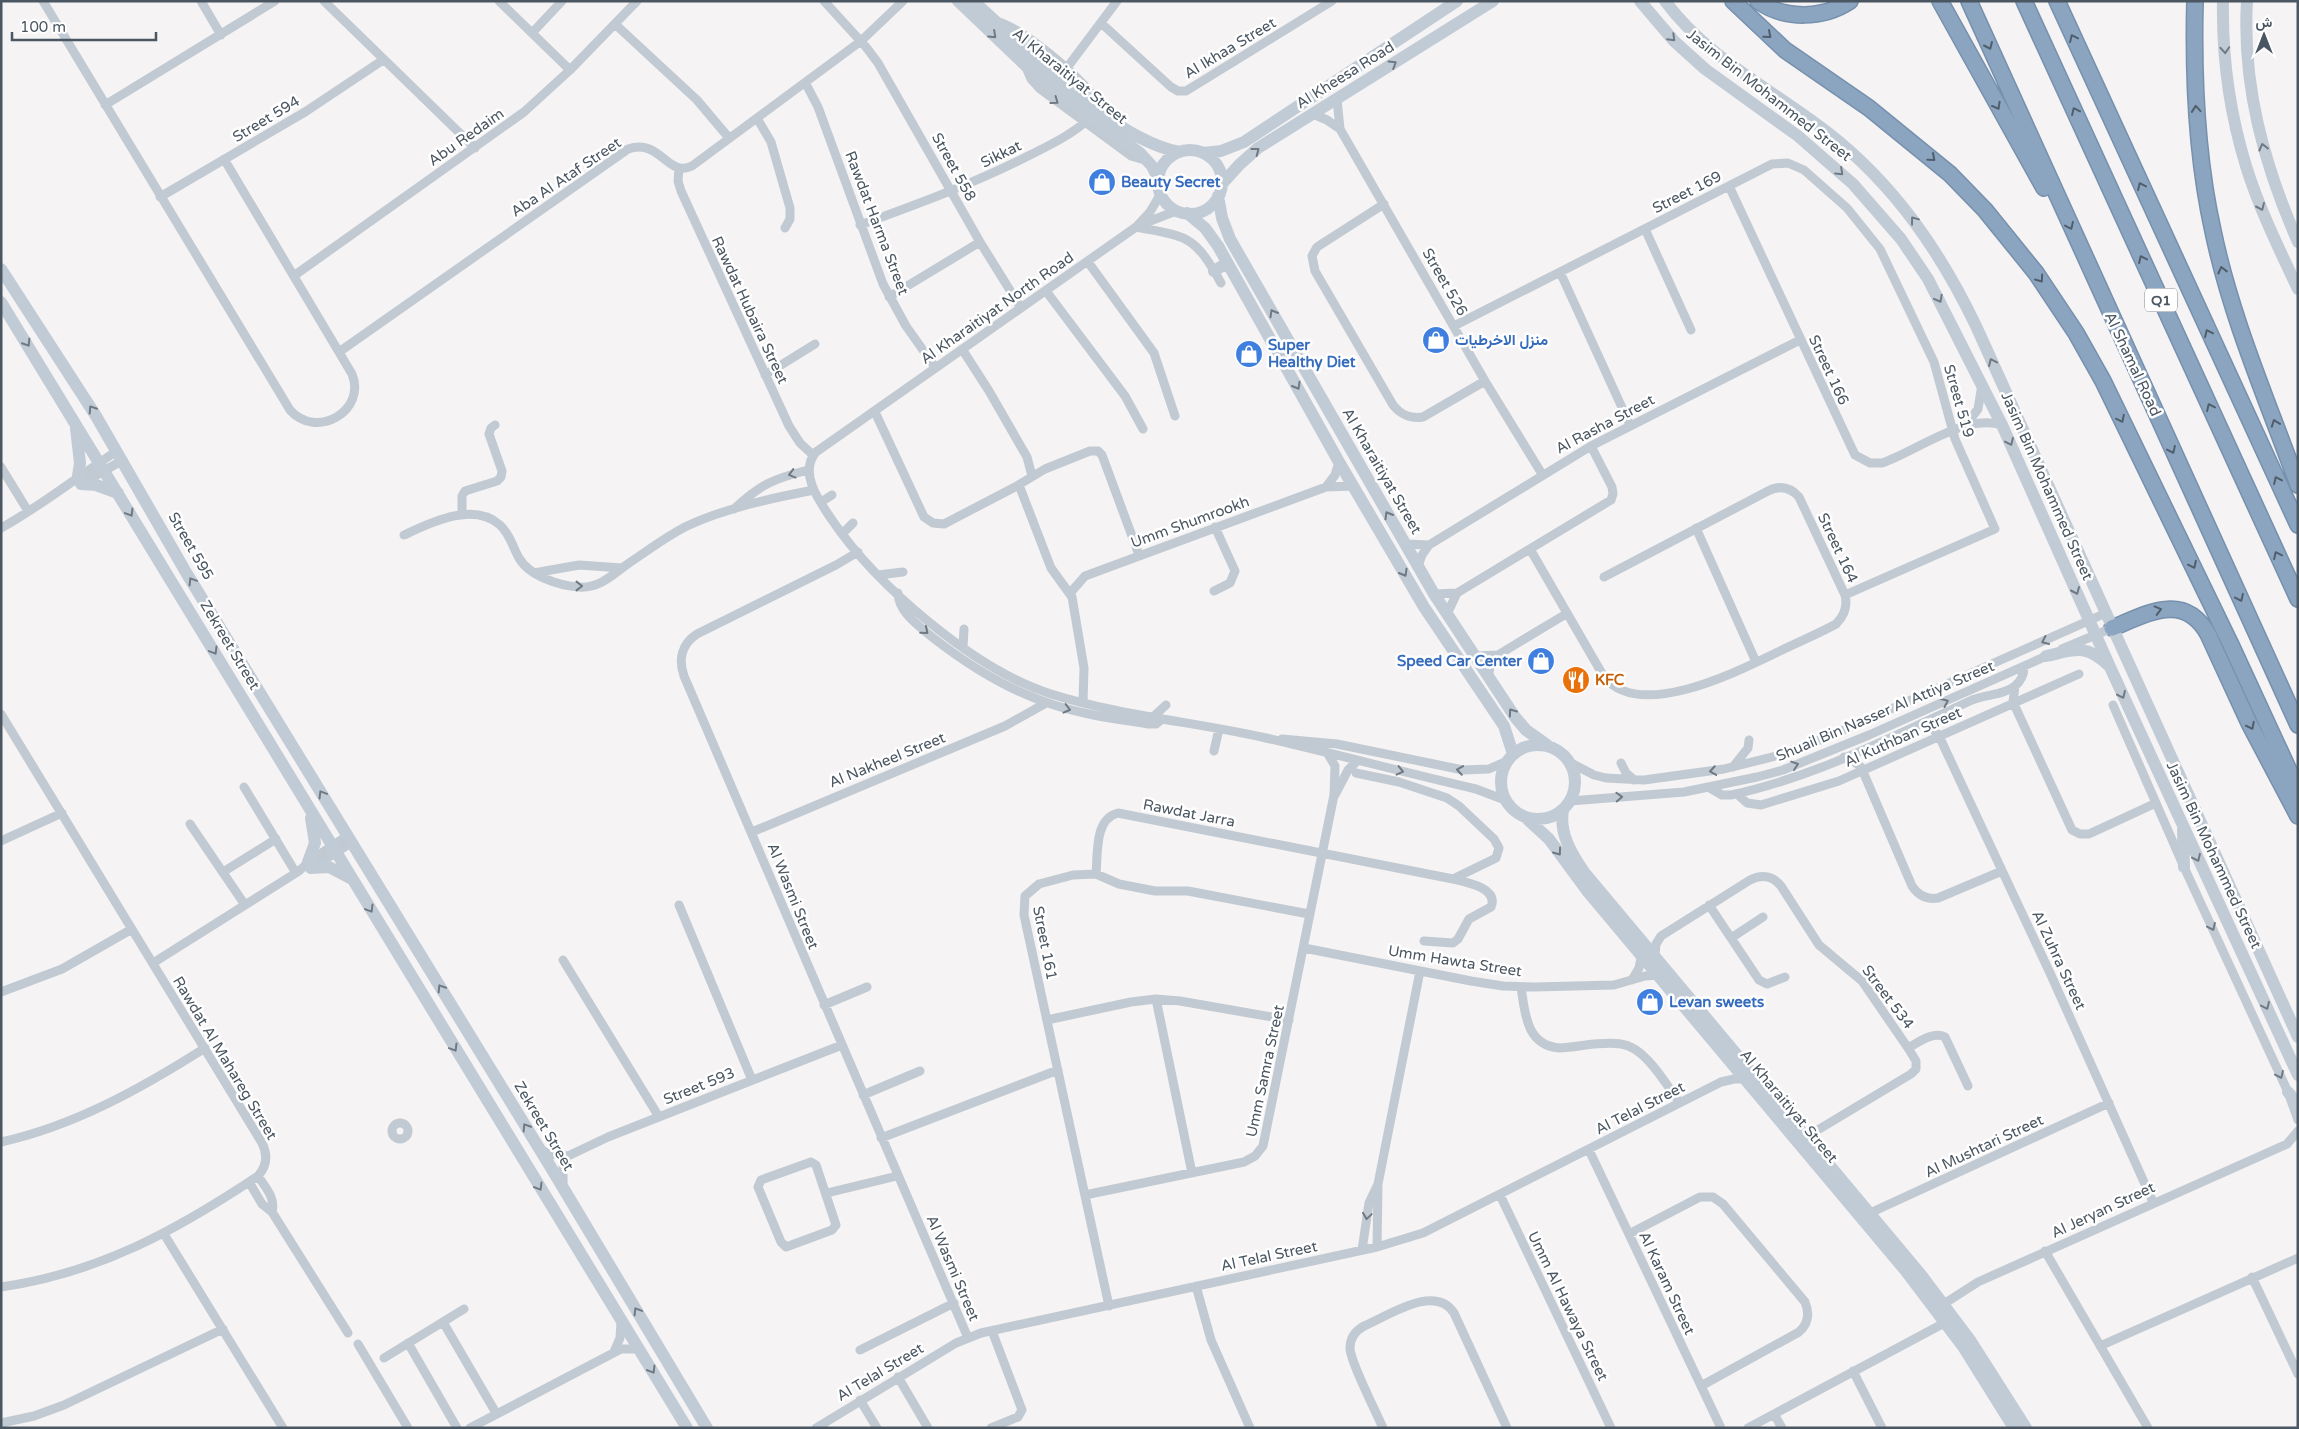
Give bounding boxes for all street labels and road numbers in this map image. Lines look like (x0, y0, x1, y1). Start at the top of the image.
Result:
street label: Al Ikhaa Street (1181, 13, 1279, 82)
street label: Al Kharaitiyat Street (1009, 24, 1131, 128)
street label: Jasim Bin Mohammed Street (1683, 25, 1855, 165)
street label: Al Kheesa Road (1293, 38, 1397, 112)
street label: Street 594 (229, 92, 303, 146)
street label: Abu Redaim (425, 104, 507, 170)
street label: Street 558 (928, 130, 980, 204)
street label: Aba Al Ataf Street (508, 133, 625, 221)
street label: Sikkat (978, 136, 1025, 172)
street label: Rawdat Harma Street (841, 149, 913, 298)
street label: Street 169 (1649, 167, 1725, 217)
street label: Rawdat Hubaira Street (708, 233, 792, 387)
street label: Street 526 (1418, 245, 1472, 319)
street label: Al Kharaitiyat North Road (917, 248, 1077, 368)
road number: Q1 (2145, 288, 2177, 312)
street label: Al Shamal Road (2101, 309, 2165, 419)
street label: Street 166 (1805, 332, 1853, 408)
street label: Street 519 (1940, 362, 1978, 440)
street label: Jasim Bin Mohammed Street (1997, 389, 2097, 583)
street label: Al Rasha Street (1552, 390, 1658, 458)
street label: Al Kharaitiyat Street (1339, 405, 1426, 537)
street label: Umm Shumrookh (1128, 492, 1252, 552)
street label: Street 595 (164, 509, 218, 583)
street label: Street 164 (1814, 510, 1862, 586)
street label: Zekreet Street (196, 597, 264, 693)
street label: Shuail Bin Nasser Al Attiya Street (1773, 657, 1997, 765)
street label: Al Kuthban Street (1842, 703, 1965, 771)
street label: Al Nakheel Street (826, 728, 948, 792)
street label: Jasim Bin Mohammed Street (2163, 759, 2265, 952)
street label: Rawdat Jarra (1141, 795, 1237, 831)
street label: Al Wasmi Street (763, 840, 823, 952)
street label: Street 161 (1029, 904, 1061, 982)
street label: Al Zuhra Street (2028, 907, 2090, 1013)
street label: Umm Hawta Street (1387, 942, 1523, 981)
street label: Street 534 (1858, 962, 1918, 1032)
street label: Rawdat Al Mahareg Street (169, 973, 281, 1143)
street label: Umm Samra Street (1242, 1003, 1288, 1139)
street label: Al Kharaitiyat Street (1736, 1046, 1842, 1167)
street label: Street 593 (661, 1064, 737, 1108)
street label: Zekreet Street (510, 1078, 578, 1174)
street label: Al Telal Street (1592, 1078, 1688, 1138)
street label: Al Mushtari Street (1922, 1111, 2046, 1181)
street label: Al Jeryan Street (2048, 1178, 2158, 1242)
street label: Al Wasmi Street (923, 1212, 984, 1324)
street label: Umm Al Hawaya Street (1524, 1228, 1612, 1384)
street label: Al Karam Street (1635, 1228, 1699, 1338)
street label: Al Telal Street (1219, 1237, 1319, 1275)
street label: Al Telal Street (833, 1339, 927, 1405)

